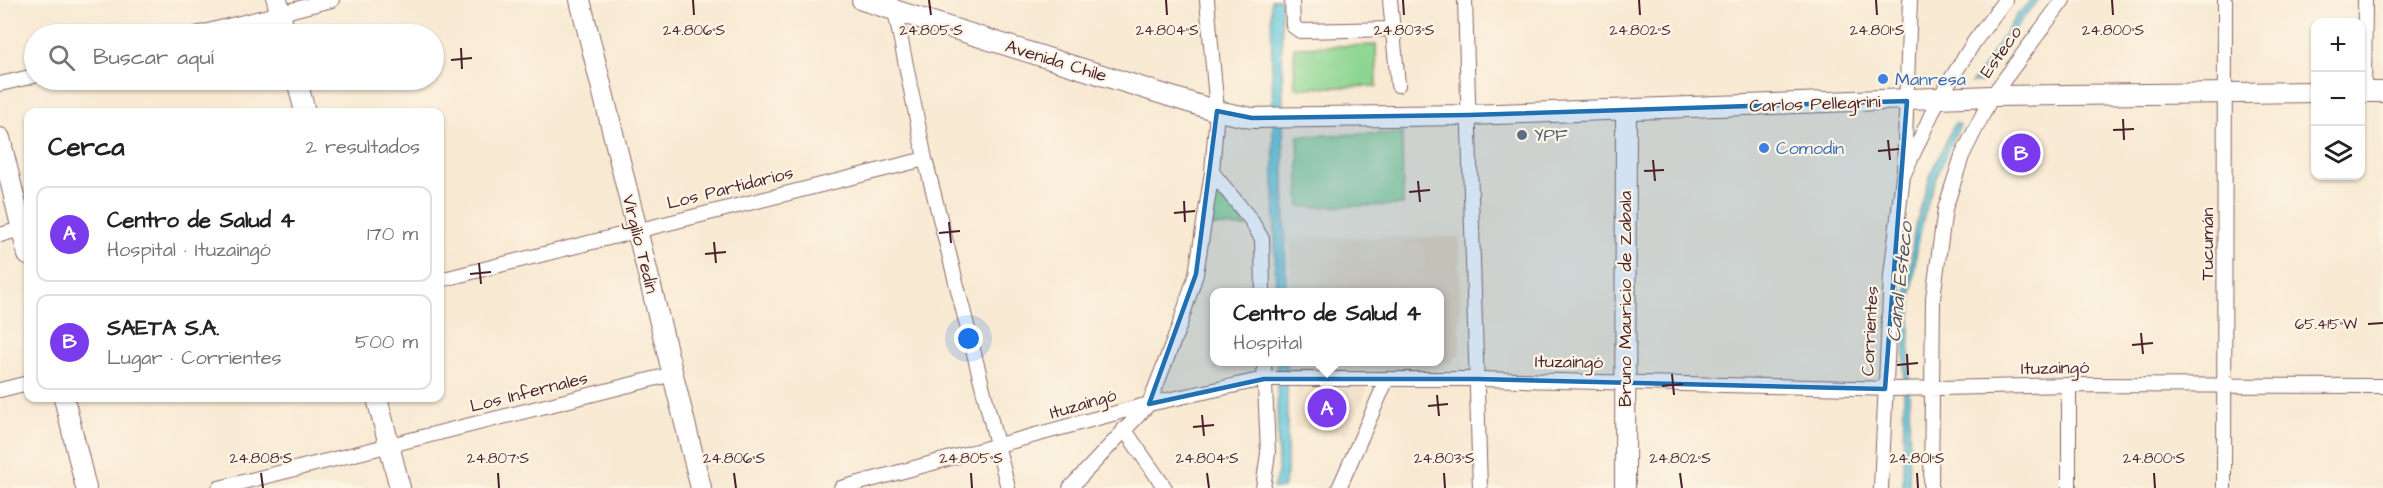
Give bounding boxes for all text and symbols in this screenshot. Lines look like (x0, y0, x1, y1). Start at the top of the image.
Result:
map controls (2311, 18, 2365, 180)
button: + (2311, 18, 2365, 72)
text: 24.806°S (663, 20, 726, 41)
text: 24.805°S (899, 20, 963, 41)
text: 24.804°S (1135, 20, 1199, 41)
text: 24.803°S (1374, 20, 1435, 41)
text: 24.802°S (1609, 20, 1671, 41)
text: 24.801°S (1850, 20, 1905, 41)
text: 24.800°S (2082, 20, 2145, 41)
street label: Esteco (1974, 21, 2028, 83)
search box (24, 24, 444, 90)
street label: Avenida Chile (1002, 34, 1110, 88)
icon: search (45, 41, 78, 74)
text: Buscar aquí (93, 42, 214, 73)
place label: Manresa (1895, 67, 1966, 92)
marker: Manresa (1876, 72, 1890, 86)
button: − (2311, 72, 2365, 126)
street label: Carlos Pellegrini (1749, 89, 1881, 120)
place label: YPF (1534, 123, 1568, 148)
button: layers (2311, 126, 2365, 180)
marker: YPF (1515, 128, 1529, 142)
text: Cerca (48, 129, 125, 165)
pin: B (2002, 130, 2040, 176)
text: 2 resultados (306, 133, 420, 161)
place label: Comodin (1776, 136, 1844, 161)
marker: Comodin (1757, 141, 1771, 155)
street label: Los Partidarios (664, 160, 796, 216)
street label: Bruno Mauricio de Zabala (1613, 191, 1638, 407)
street label: Virgilio Tedín (615, 192, 664, 296)
text: Centro de Salud 4 (107, 205, 295, 236)
street label: Tucumán (2195, 207, 2220, 281)
water label: Canal Esteco (1880, 219, 1920, 343)
text: A (63, 220, 76, 248)
text: 170 m (367, 220, 418, 248)
text: Hospital · Ituzaingó (107, 236, 271, 264)
street label: Corrientes (1855, 285, 1885, 377)
popup (1210, 288, 1444, 366)
text: Centro de Salud 4 (1233, 298, 1421, 329)
text: SAETA S.A. (107, 313, 219, 344)
text: 65.415°W (2295, 314, 2357, 335)
your location (954, 324, 983, 353)
text: B (62, 328, 77, 356)
text: 500 m (355, 328, 418, 356)
text: Hospital (1233, 329, 1302, 357)
text: Lugar · Corrientes (107, 344, 282, 372)
street label: Ituzaingó (1535, 349, 1603, 376)
street label: Ituzaingó (2021, 355, 2089, 382)
street label: Los Infernales (467, 365, 591, 419)
street label: Ituzaingó (1047, 383, 1120, 426)
pin: A (1308, 386, 1346, 430)
text: 24.808°S (230, 448, 293, 469)
text: 24.807°S (467, 448, 529, 469)
text: 24.806°S (703, 448, 766, 469)
text: 24.805°S (939, 448, 1003, 469)
text: 24.804°S (1175, 448, 1239, 469)
text: 24.803°S (1414, 448, 1475, 469)
text: 24.802°S (1649, 448, 1711, 469)
text: 24.801°S (1890, 448, 1945, 469)
text: 24.800°S (2123, 448, 2186, 469)

